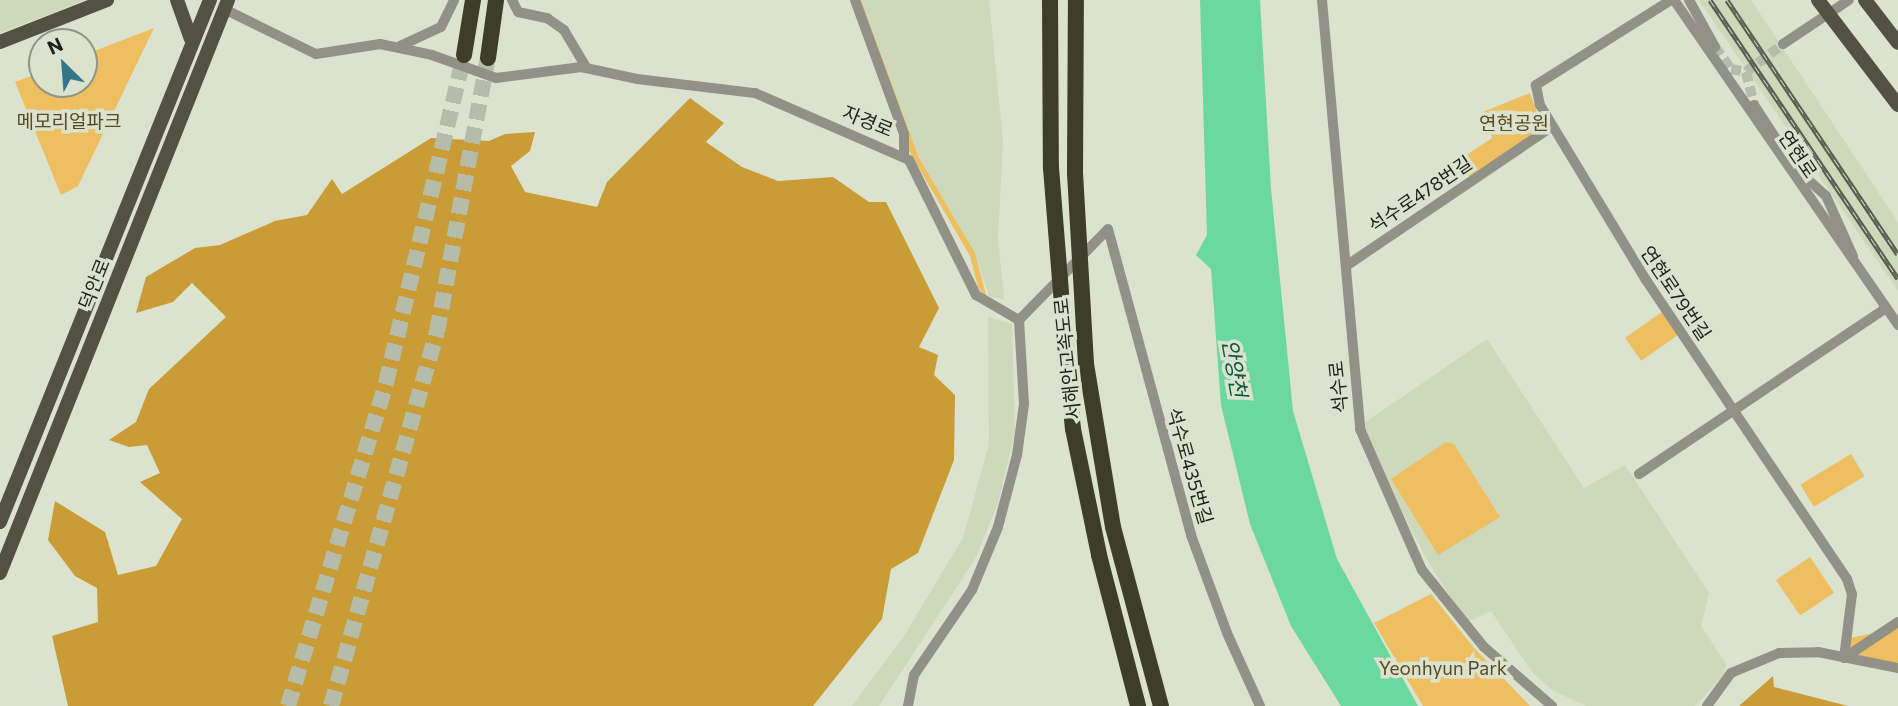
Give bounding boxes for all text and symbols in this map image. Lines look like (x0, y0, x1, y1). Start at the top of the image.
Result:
north arrow (28, 28, 98, 98)
text: N (43, 32, 66, 59)
street label: 자경로 (839, 101, 897, 141)
park label: 메모리얼파크 (17, 110, 121, 132)
park label: 연현공원 (1479, 112, 1549, 134)
street label: 연현로 (1774, 126, 1822, 182)
street label: 석수로478번길 (1364, 151, 1476, 237)
street label: 연현로79번길 (1636, 241, 1716, 345)
street label: 덕안로 (74, 255, 114, 313)
street label: 서해안고속도로 (1049, 297, 1085, 421)
water label: 안양천 (1218, 337, 1252, 399)
street label: 석수로 (1324, 360, 1352, 414)
street label: 석수로435번길 (1162, 405, 1218, 527)
park label: Yeonhyun Park (1379, 657, 1507, 679)

